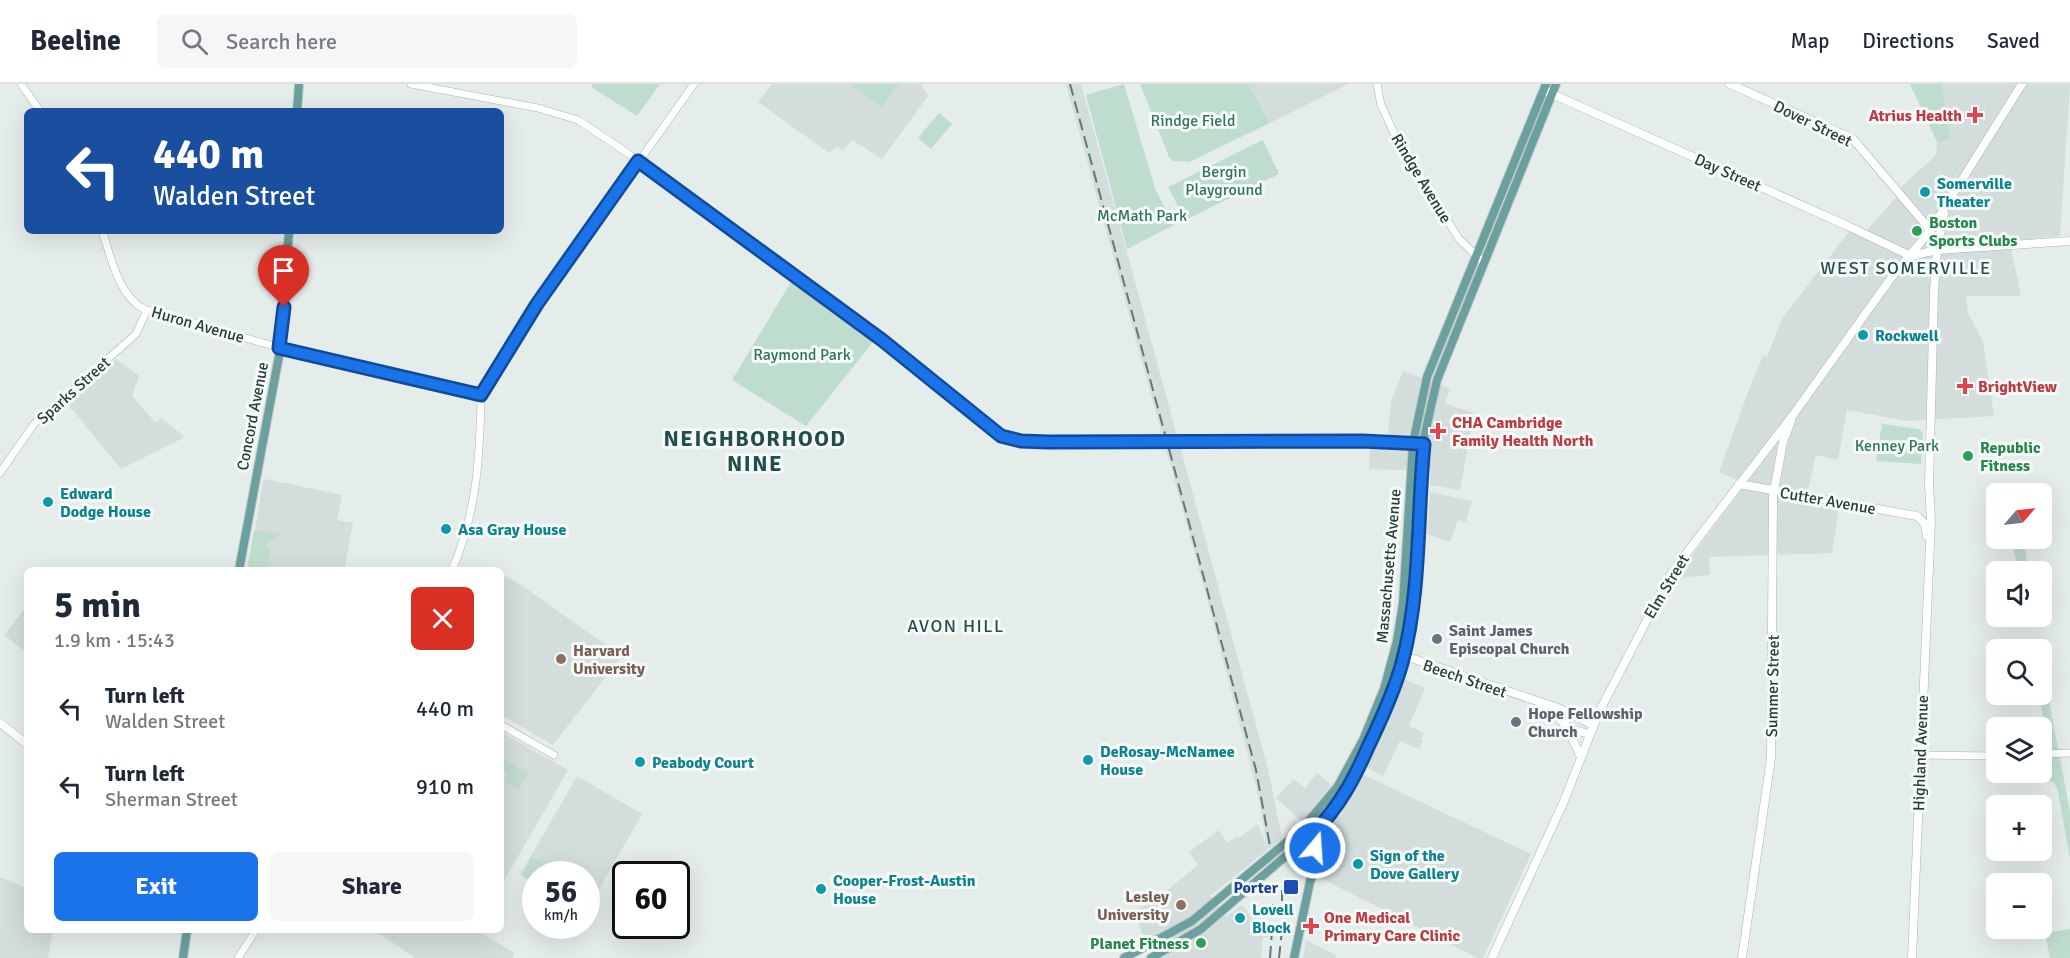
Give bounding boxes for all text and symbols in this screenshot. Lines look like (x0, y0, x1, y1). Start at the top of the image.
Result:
search box (157, 14, 577, 68)
text: Beeline (30, 24, 121, 58)
icon: search (178, 25, 211, 58)
text: Search here (226, 28, 337, 55)
text: Map (1791, 28, 1829, 54)
text: Directions (1862, 28, 1954, 54)
text: Saved (1987, 28, 2040, 54)
street label: Dover Street (1770, 96, 1855, 152)
place label: Atrius Health (1869, 106, 1962, 126)
marker: Atrius Health (1966, 106, 1984, 124)
park label: Rindge Field (1151, 111, 1235, 131)
text: 440 m (153, 129, 264, 180)
street label: Rindge Avenue (1387, 130, 1456, 227)
icon: left (54, 132, 132, 210)
street label: Day Street (1691, 149, 1764, 197)
park label: Bergin Playground (1185, 162, 1263, 200)
place label: Somerville Theater (1937, 174, 2012, 212)
text: Walden Street (153, 180, 315, 213)
marker: Somerville Theater (1918, 185, 1932, 199)
park label: McMath Park (1097, 206, 1187, 226)
place label: Boston Sports Clubs (1929, 213, 2017, 251)
marker: Boston Sports Clubs (1910, 224, 1924, 238)
pin (258, 245, 309, 307)
icon: arrive (267, 254, 300, 287)
district label: WEST SOMERVILLE (1820, 257, 1992, 279)
street label: Huron Avenue (149, 302, 247, 348)
place label: Rockwell (1875, 326, 1939, 346)
marker: Rockwell (1856, 328, 1870, 342)
park label: Raymond Park (753, 345, 851, 365)
street label: Sparks Street (33, 352, 115, 429)
street label: Concord Avenue (233, 360, 273, 472)
marker: BrightView (1956, 377, 1974, 395)
place label: BrightView (1978, 377, 2058, 397)
place label: CHA Cambridge Family Health North (1452, 413, 1594, 451)
marker: CHA Cambridge Family Health North (1429, 422, 1447, 440)
district label: NEIGHBORHOOD NINE (663, 425, 847, 477)
park label: Kenney Park (1855, 436, 1939, 456)
place label: Republic Fitness (1980, 438, 2041, 476)
marker: Republic Fitness (1961, 449, 1975, 463)
street label: Cutter Avenue (1778, 483, 1877, 519)
north arrow (1986, 483, 2052, 549)
map controls (1986, 483, 2052, 939)
place label: Edward Dodge House (60, 484, 151, 522)
street label: Massachusetts Avenue (1372, 488, 1406, 644)
marker: Edward Dodge House (41, 495, 55, 509)
place label: Asa Gray House (458, 520, 566, 540)
marker: Asa Gray House (439, 522, 453, 536)
street label: Elm Street (1640, 550, 1694, 622)
button: sound (1986, 561, 2052, 627)
text: 5 min (54, 583, 141, 628)
button: close (411, 587, 474, 650)
district label: AVON HILL (907, 615, 1005, 637)
place label: Saint James Episcopal Church (1449, 621, 1570, 659)
text: 1.9 km · 15:43 (54, 628, 175, 653)
marker: Saint James Episcopal Church (1430, 632, 1444, 646)
street label: Summer Street (1762, 634, 1784, 737)
button: search (1986, 639, 2052, 705)
place label: Harvard University (573, 641, 645, 679)
marker: Harvard University (554, 652, 568, 666)
street label: Beech Street (1420, 655, 1510, 703)
text: Turn left (105, 682, 185, 709)
icon: left (54, 692, 87, 725)
text: 440 m (416, 695, 474, 722)
street label: Highland Avenue (1909, 695, 1933, 811)
place label: Hope Fellowship Church (1528, 704, 1643, 742)
text: Walden Street (105, 709, 225, 734)
marker: Hope Fellowship Church (1509, 715, 1523, 729)
button: layers (1986, 717, 2052, 783)
place label: DeRosay-McNamee House (1100, 742, 1235, 780)
place label: Peabody Court (652, 753, 754, 773)
marker: DeRosay-McNamee House (1081, 753, 1095, 767)
marker: Peabody Court (633, 755, 647, 769)
text: Turn left (105, 760, 185, 787)
icon: left (54, 770, 87, 803)
text: 910 m (416, 773, 474, 800)
text: Sherman Street (105, 787, 238, 812)
button: + (1986, 795, 2052, 861)
position arrow (1283, 816, 1347, 880)
place label: Sign of the Dove Gallery (1370, 846, 1459, 884)
button: Exit (54, 852, 258, 921)
button: Share (270, 852, 474, 921)
marker: Sign of the Dove Gallery (1351, 857, 1365, 871)
speed limit sign: 60 (612, 861, 690, 939)
place label: Cooper-Frost-Austin House (833, 871, 976, 909)
button: − (1986, 873, 2052, 939)
text: 56 (545, 874, 577, 911)
place label: Porter (1233, 878, 1279, 898)
marker: Porter (1282, 878, 1300, 896)
marker: Cooper-Frost-Austin House (814, 882, 828, 896)
place label: Lesley University (1097, 887, 1169, 925)
marker: Lesley University (1174, 898, 1188, 912)
place label: Lovell Block (1252, 900, 1294, 938)
text: km/h (544, 906, 578, 924)
place label: One Medical Primary Care Clinic (1324, 908, 1461, 946)
marker: Lovell Block (1233, 911, 1247, 925)
marker: One Medical Primary Care Clinic (1302, 917, 1320, 935)
place label: Planet Fitness (1090, 934, 1189, 954)
marker: Planet Fitness (1194, 936, 1208, 950)

